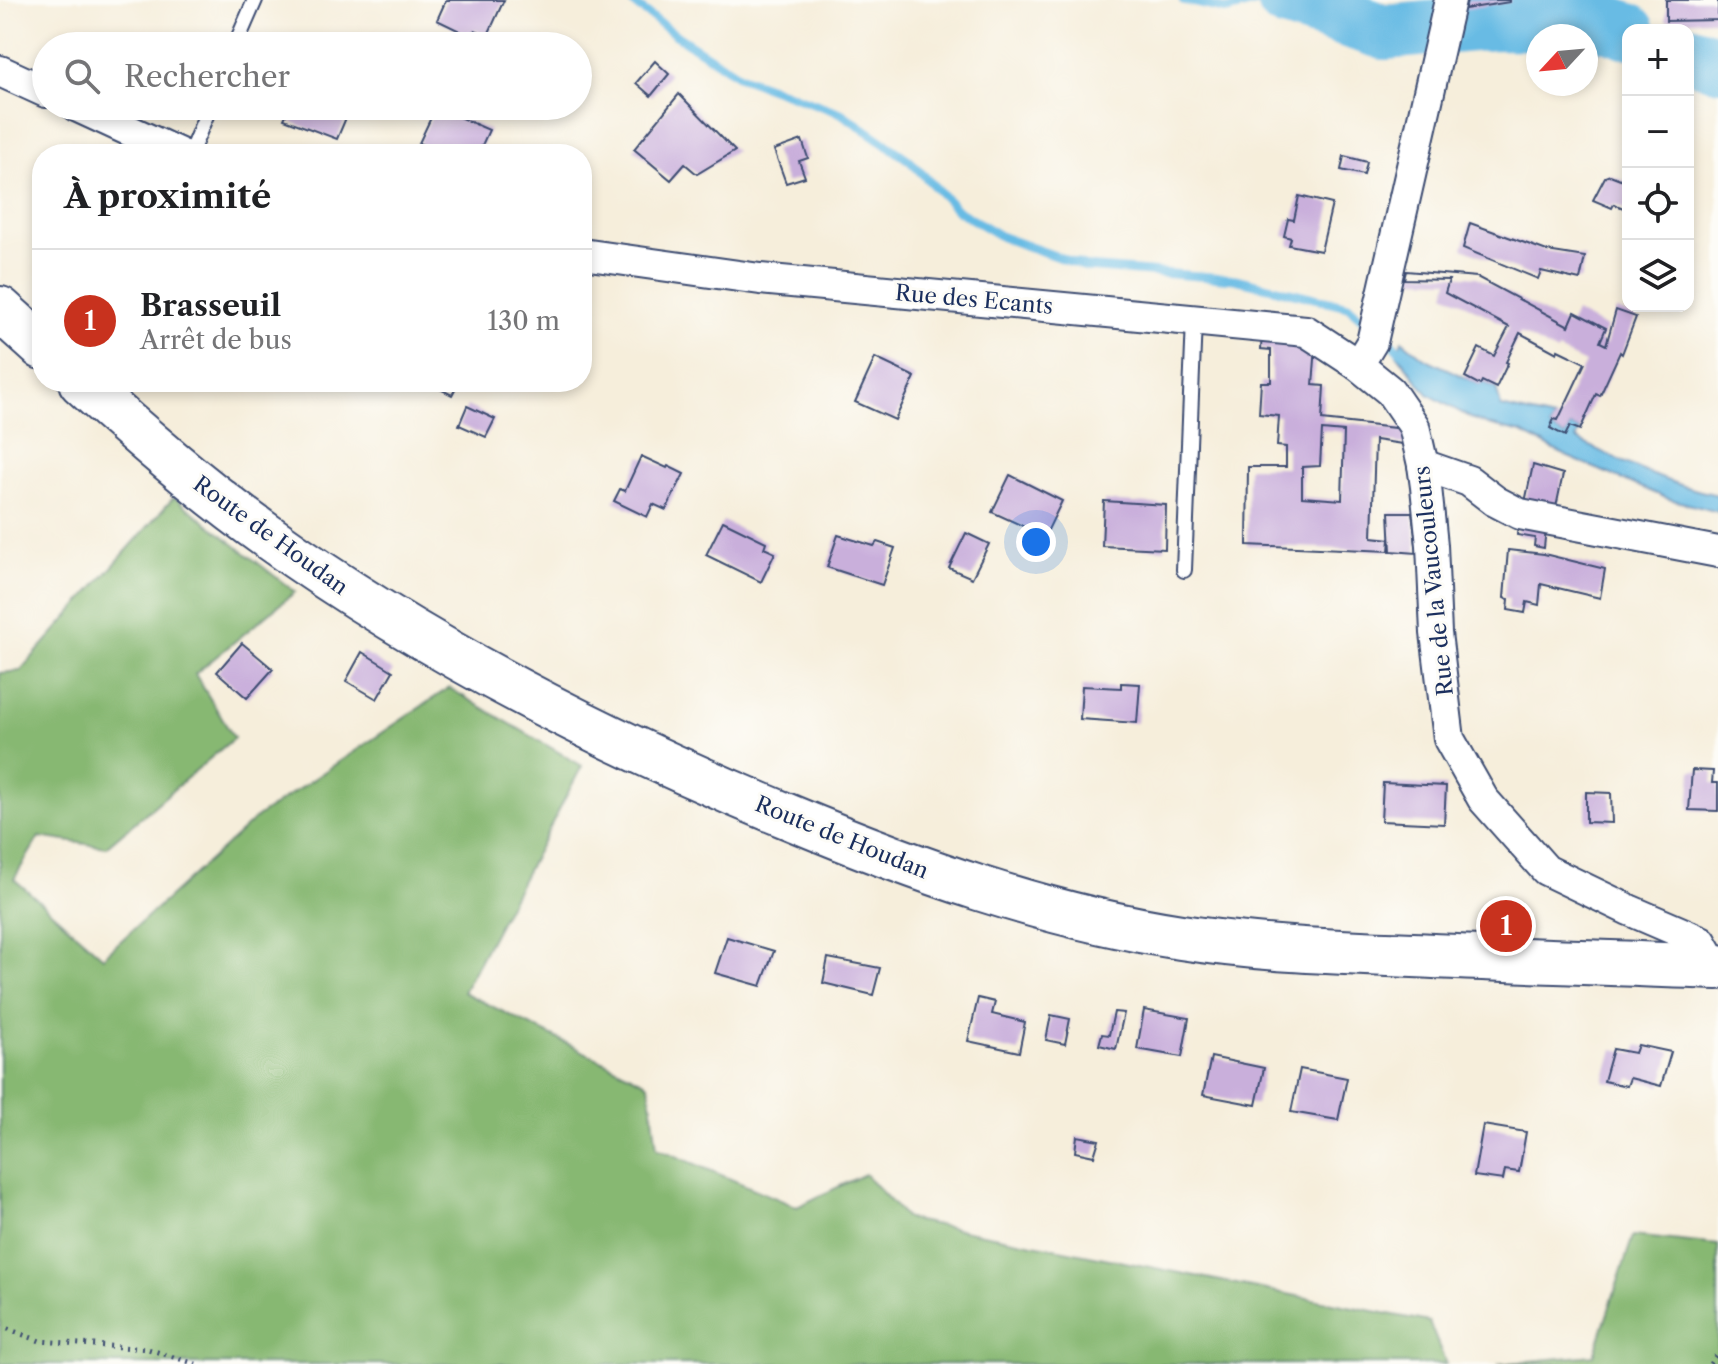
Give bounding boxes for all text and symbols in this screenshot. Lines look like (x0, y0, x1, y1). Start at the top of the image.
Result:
north arrow (1526, 24, 1598, 96)
map controls (1622, 24, 1694, 312)
button: + (1622, 24, 1694, 96)
search box (32, 32, 592, 120)
icon: search (60, 54, 104, 98)
text: Rechercher (124, 58, 290, 95)
button: − (1622, 96, 1694, 168)
button: locate (1622, 168, 1694, 240)
text: À proximité (64, 175, 271, 217)
button: layers (1622, 240, 1694, 312)
street label: Rue des Ecants (894, 279, 1054, 320)
text: Brasseuil (140, 287, 281, 324)
text: 1 (84, 305, 96, 337)
text: 130 m (487, 305, 560, 337)
text: Arrêt de bus (140, 324, 292, 356)
street label: Rue de la Vaucouleurs (1408, 465, 1459, 697)
street label: Route de Houdan (188, 470, 354, 601)
your location (1016, 522, 1056, 562)
street label: Route de Houdan (751, 790, 933, 885)
pin: 1 (1480, 896, 1532, 956)

